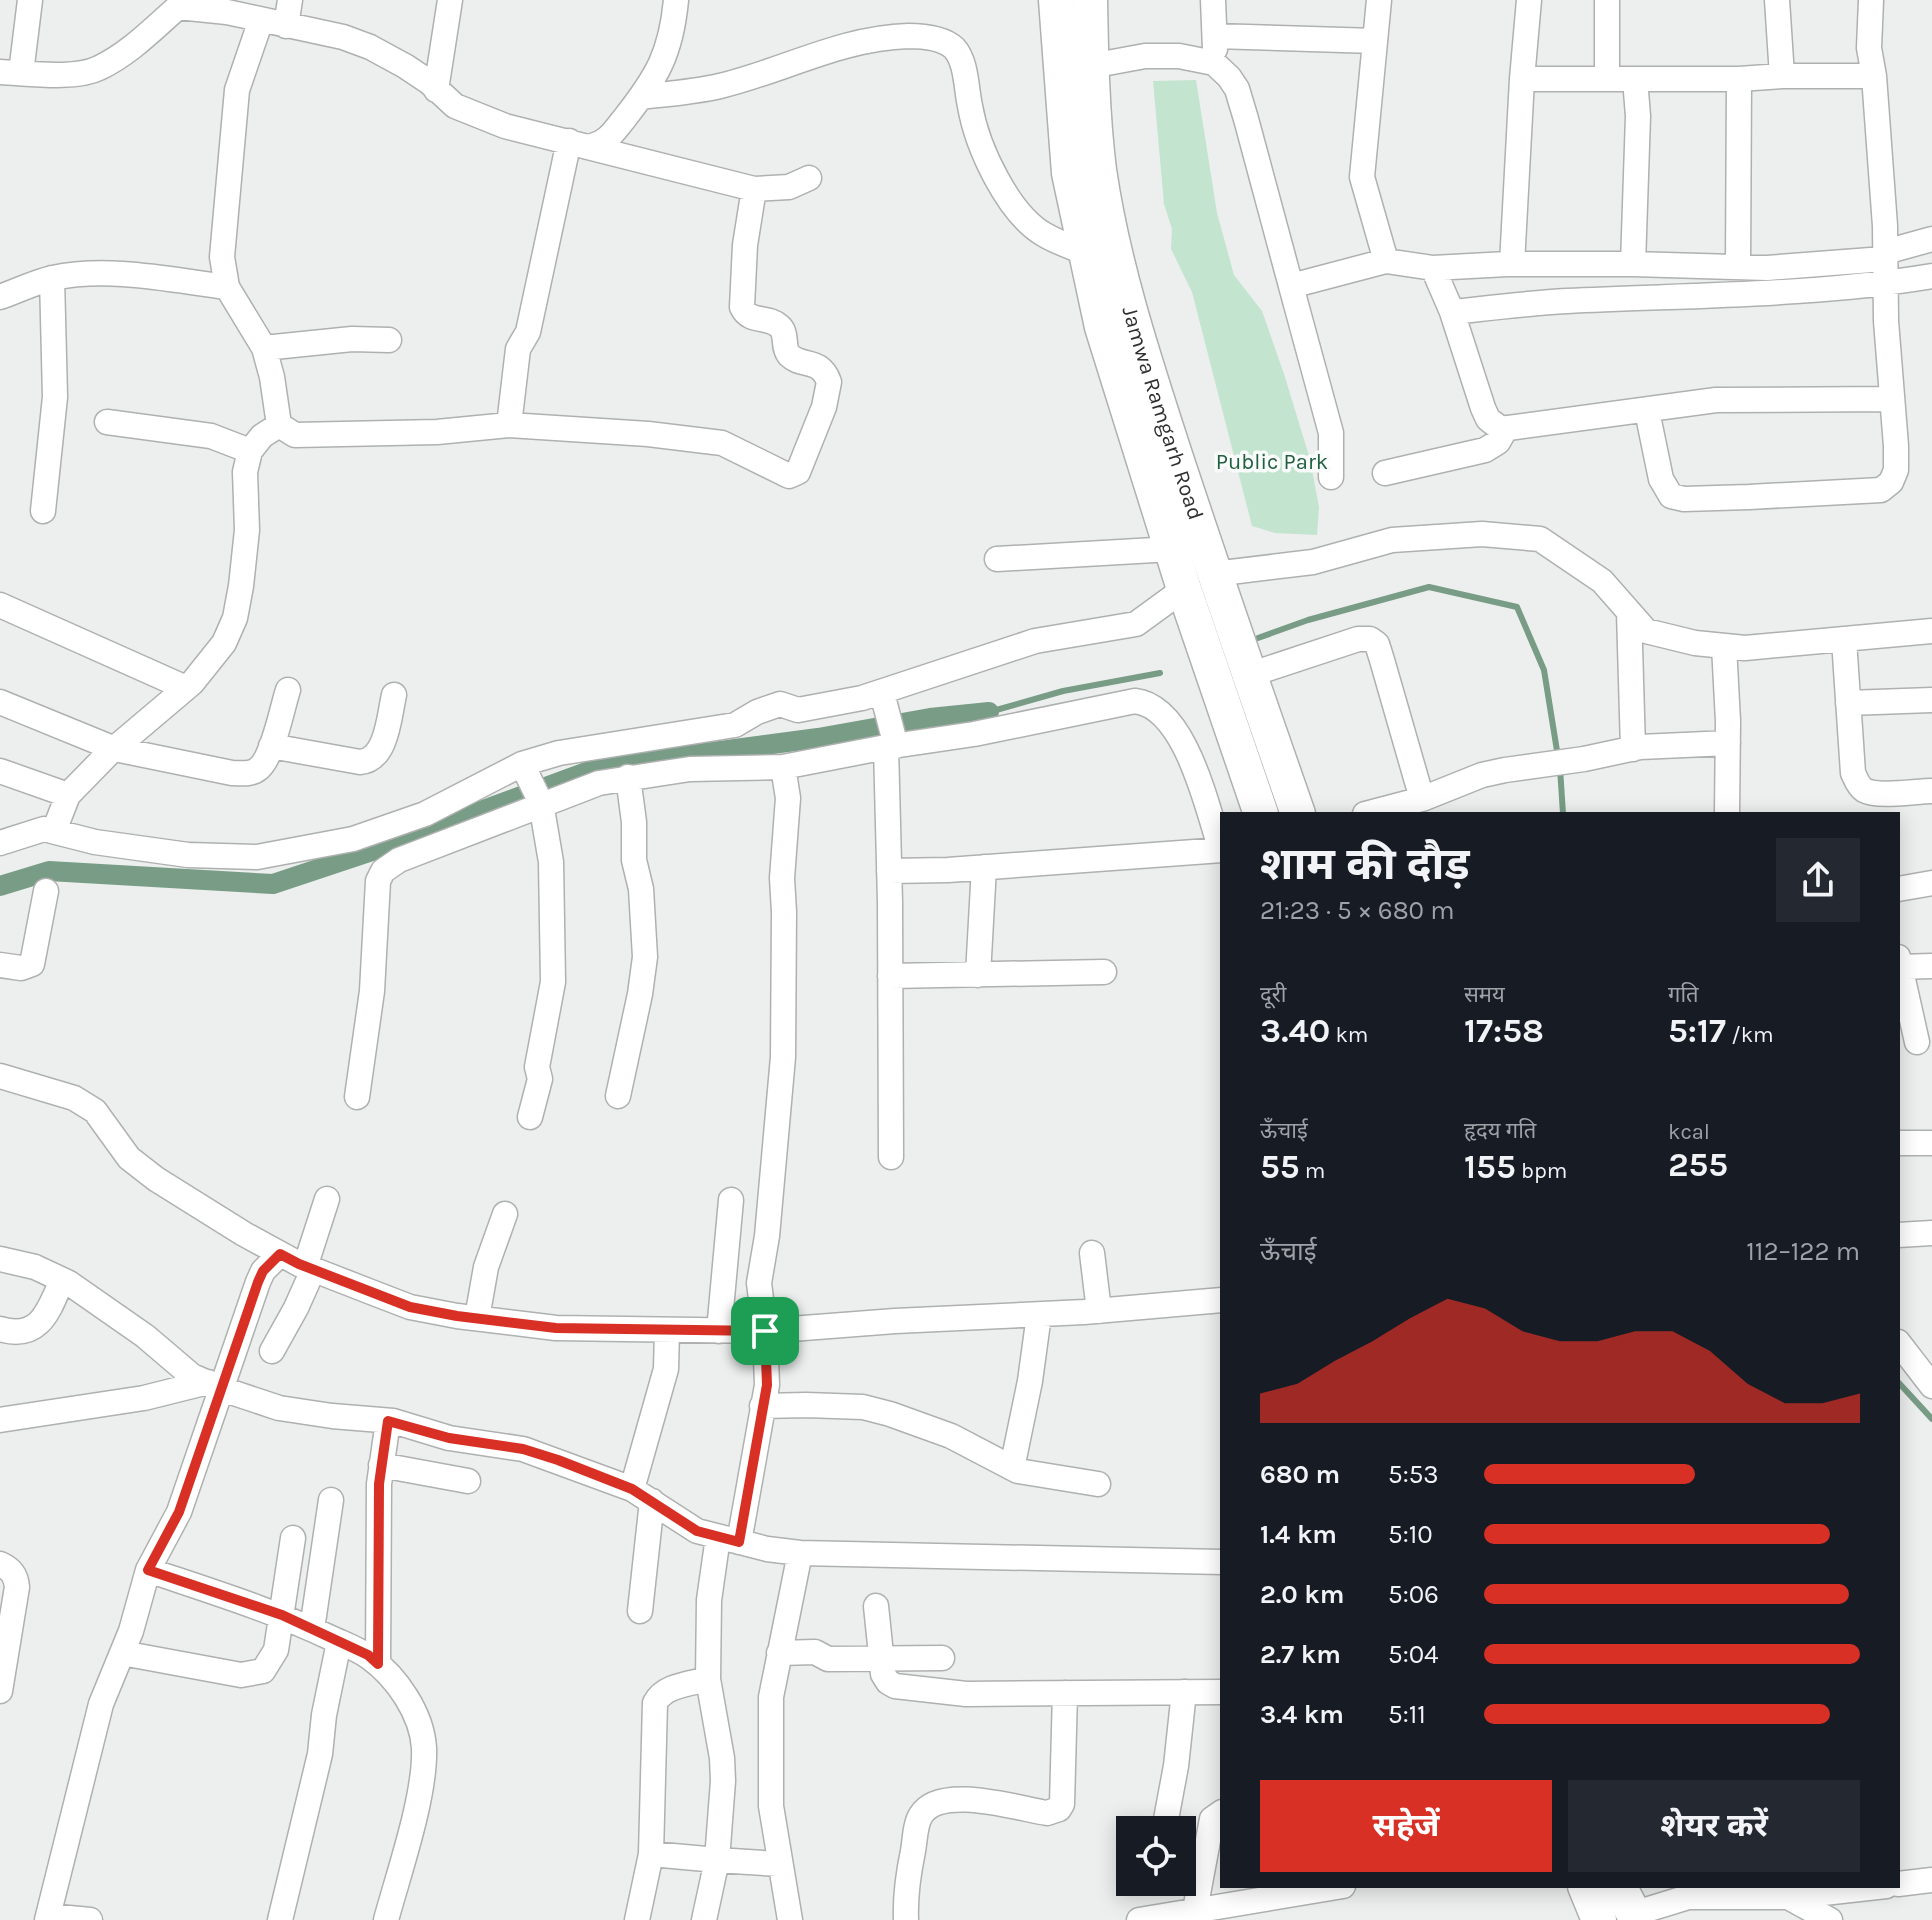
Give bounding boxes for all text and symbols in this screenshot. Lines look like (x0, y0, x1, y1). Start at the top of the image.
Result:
street label: Jamwa Ramgarh Road (1117, 303, 1209, 523)
park label: Public Park (1216, 449, 1328, 475)
button: share (1776, 838, 1860, 922)
text: शाम की दौड़ (1260, 839, 1469, 890)
text: 21:23 · 5 × 680 m (1260, 895, 1455, 926)
text: दूरी (1260, 982, 1286, 1008)
text: समय (1464, 982, 1505, 1008)
text: गति (1668, 982, 1699, 1008)
text: 3.40 (1260, 1011, 1330, 1051)
text: 17:58 (1464, 1011, 1544, 1051)
text: 5:17 (1668, 1011, 1726, 1051)
text: km (1330, 1022, 1368, 1048)
text: /km (1726, 1022, 1774, 1048)
text: ऊँचाई (1260, 1118, 1308, 1144)
text: हृदय गति (1464, 1118, 1536, 1144)
text: kcal (1668, 1119, 1710, 1145)
text: 255 (1668, 1145, 1728, 1185)
text: 55 (1260, 1147, 1300, 1187)
text: 155 (1464, 1147, 1516, 1187)
text: m (1300, 1158, 1325, 1184)
text: bpm (1516, 1158, 1567, 1184)
text: ऊँचाई (1260, 1236, 1316, 1267)
text: 112–122 m (1746, 1236, 1860, 1267)
pin (731, 1297, 799, 1365)
icon: arrive (743, 1309, 787, 1353)
text: 680 m (1260, 1459, 1340, 1490)
text: 5:53 (1388, 1459, 1439, 1490)
text: 1.4 km (1260, 1519, 1337, 1550)
text: 5:10 (1388, 1519, 1433, 1550)
text: 2.0 km (1260, 1579, 1344, 1610)
text: 5:06 (1388, 1579, 1439, 1610)
text: 2.7 km (1260, 1639, 1341, 1670)
text: 5:04 (1388, 1639, 1439, 1670)
text: 3.4 km (1260, 1699, 1344, 1730)
text: 5:11 (1388, 1699, 1426, 1730)
button: सहेजें (1260, 1780, 1552, 1872)
button: शेयर करें (1568, 1780, 1860, 1872)
map controls (1116, 1816, 1196, 1896)
button: locate (1116, 1816, 1196, 1896)

